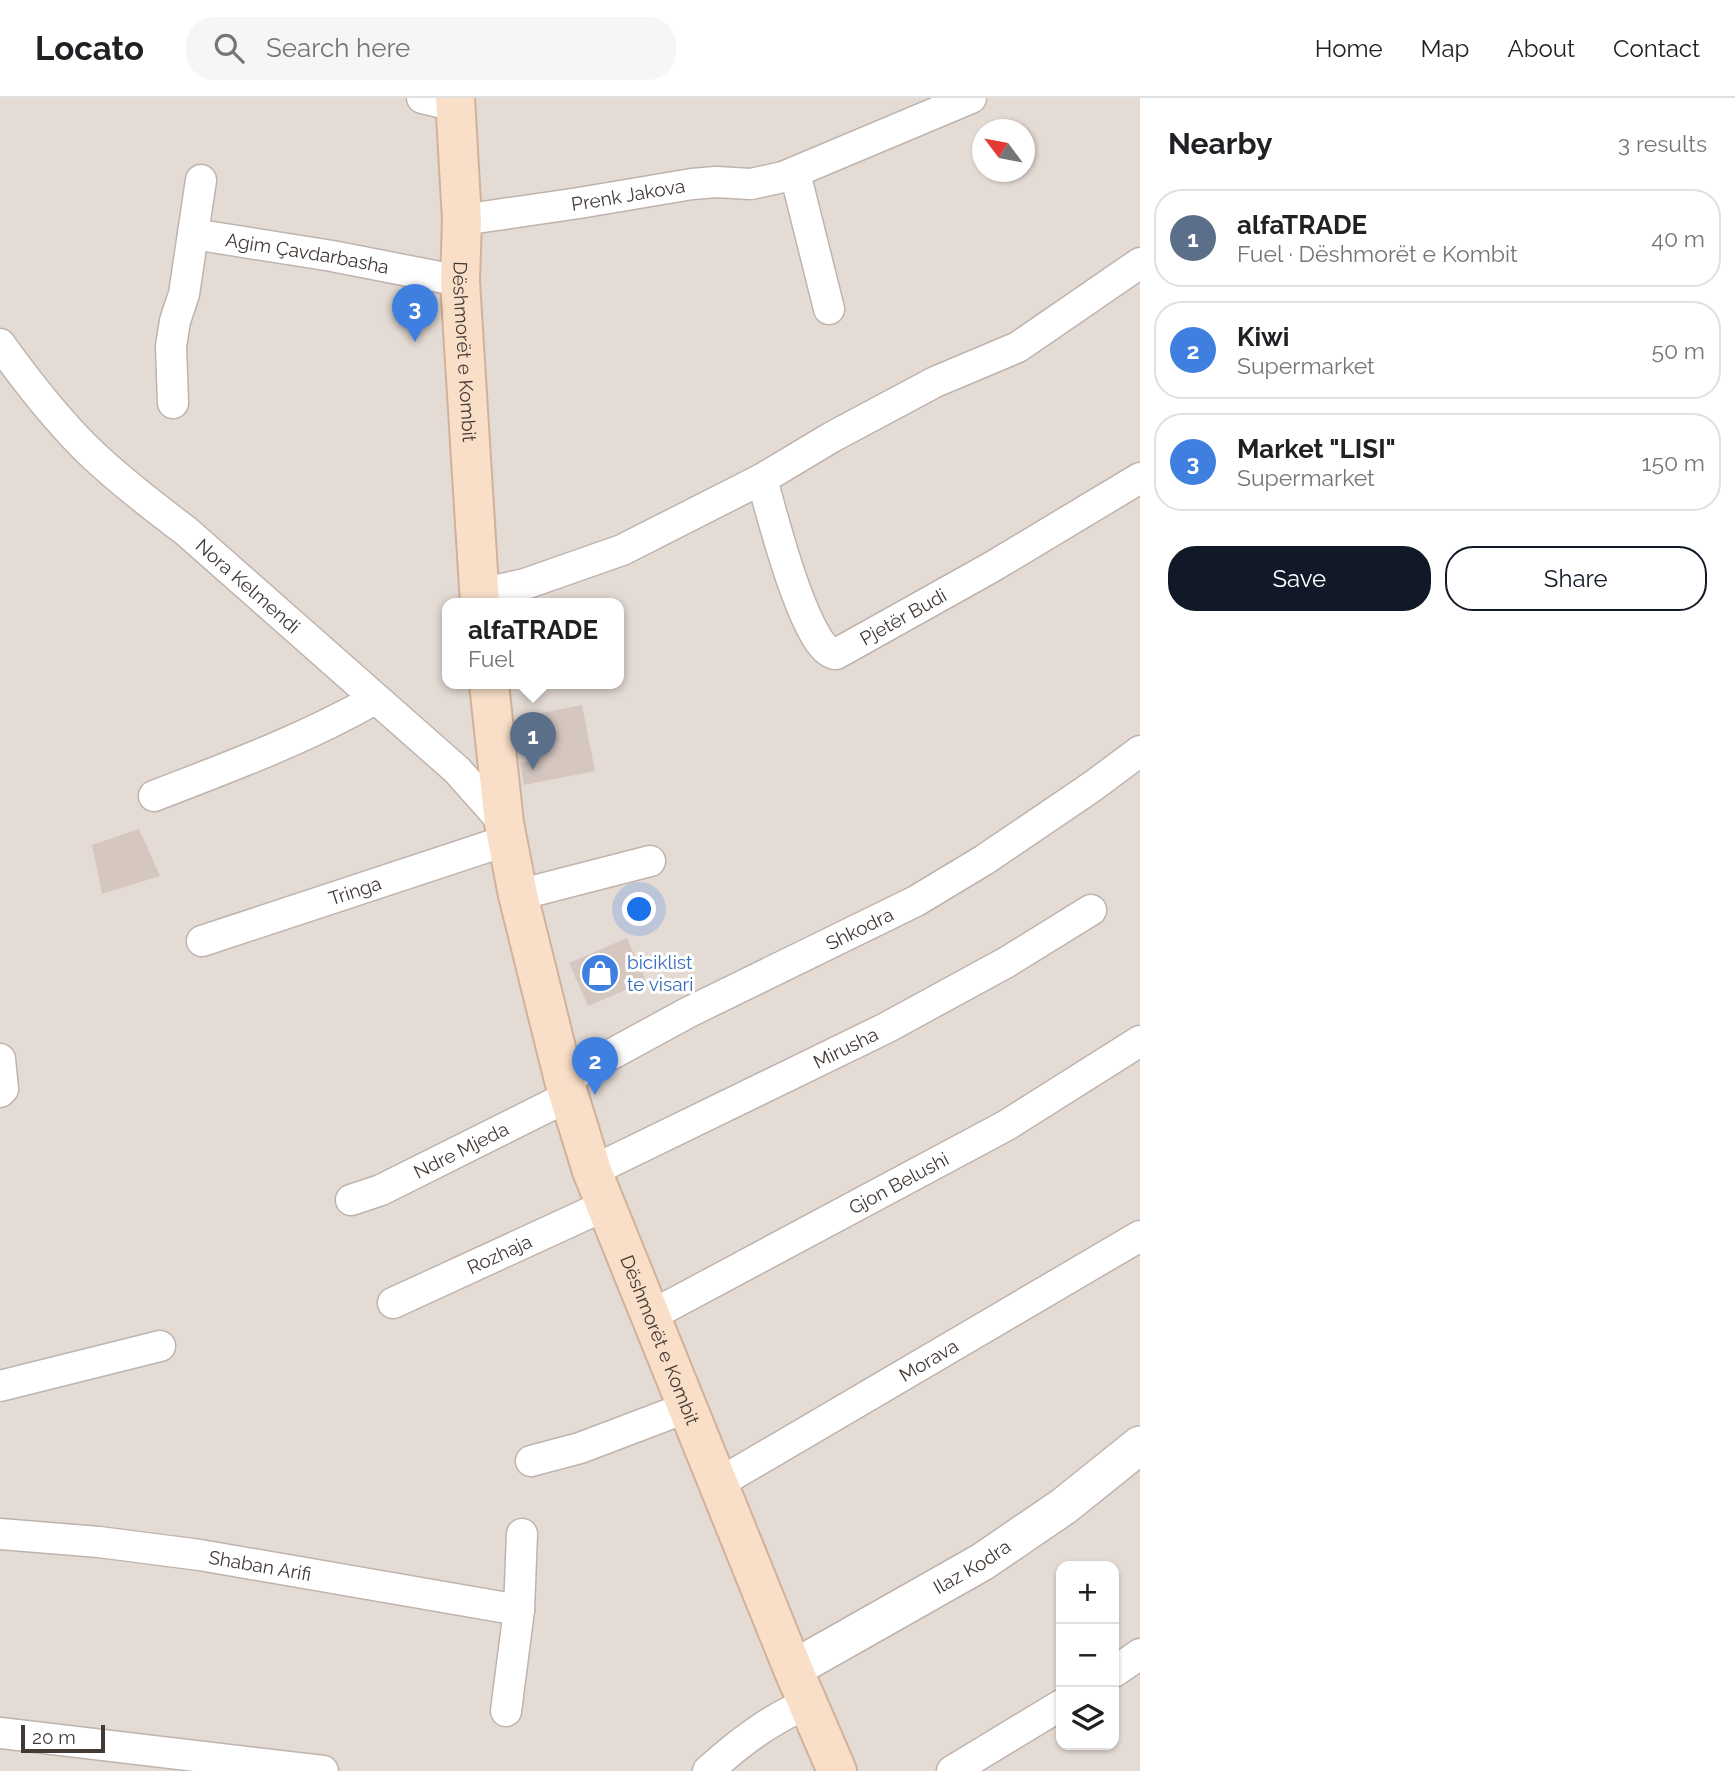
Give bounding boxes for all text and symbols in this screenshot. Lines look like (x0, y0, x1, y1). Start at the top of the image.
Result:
search box (186, 17, 676, 80)
text: Locato (35, 29, 144, 68)
icon: search (210, 29, 248, 67)
text: Search here (266, 33, 410, 63)
text: Home (1315, 34, 1383, 63)
text: Map (1421, 34, 1469, 63)
text: About (1507, 34, 1575, 63)
text: Contact (1613, 34, 1700, 63)
north arrow (972, 119, 1035, 182)
text: Nearby (1168, 126, 1272, 161)
text: 3 results (1618, 130, 1707, 157)
street label: Prenk Jakova (570, 174, 687, 215)
text: alfaTRADE (1237, 210, 1367, 240)
text: 1 (1187, 225, 1199, 252)
text: 40 m (1651, 225, 1705, 252)
street label: Agim Çavdarbasha (224, 228, 391, 278)
text: Fuel · Dëshmorët e Kombit (1237, 240, 1518, 267)
street label: Dëshmorët e Kombit (449, 261, 481, 443)
pin: 3 (392, 284, 438, 342)
text: Kiwi (1237, 322, 1289, 352)
text: 2 (1187, 337, 1199, 364)
text: 50 m (1651, 337, 1705, 364)
text: Supermarket (1237, 352, 1375, 379)
text: Market "LISI" (1237, 434, 1396, 464)
text: 3 (1187, 449, 1199, 476)
text: 150 m (1642, 449, 1705, 476)
text: Supermarket (1237, 464, 1375, 491)
street label: Nora Kelmendi (192, 534, 305, 637)
button: Save (1168, 546, 1431, 611)
button: Share (1445, 546, 1707, 611)
street label: Pjetër Budi (856, 584, 950, 650)
popup (442, 598, 624, 689)
text: alfaTRADE (468, 615, 598, 645)
text: Fuel (468, 645, 514, 672)
pin: 1 (510, 712, 556, 770)
street label: Tringa (326, 872, 384, 909)
your location (622, 892, 656, 926)
street label: Shkodra (822, 903, 897, 954)
place label: biciklist te visari (627, 951, 693, 995)
shop icon: biciklist te visari (579, 952, 621, 994)
street label: Mirusha (810, 1023, 882, 1073)
pin: 2 (572, 1037, 618, 1095)
street label: Ndre Mjeda (410, 1117, 512, 1183)
street label: Gjon Belushi (845, 1147, 952, 1219)
street label: Rozhaja (464, 1230, 535, 1278)
street label: Dëshmorët e Kombit (616, 1252, 704, 1428)
street label: Morava (895, 1334, 962, 1386)
street label: Ilaz Kodra (929, 1535, 1015, 1598)
street label: Shaban Arifi (207, 1546, 313, 1585)
map controls (1056, 1561, 1119, 1750)
button: + (1056, 1561, 1119, 1624)
button: − (1056, 1624, 1119, 1687)
button: layers (1056, 1687, 1119, 1750)
scale bar (21, 1722, 105, 1754)
text: 20 m (32, 1726, 76, 1748)

